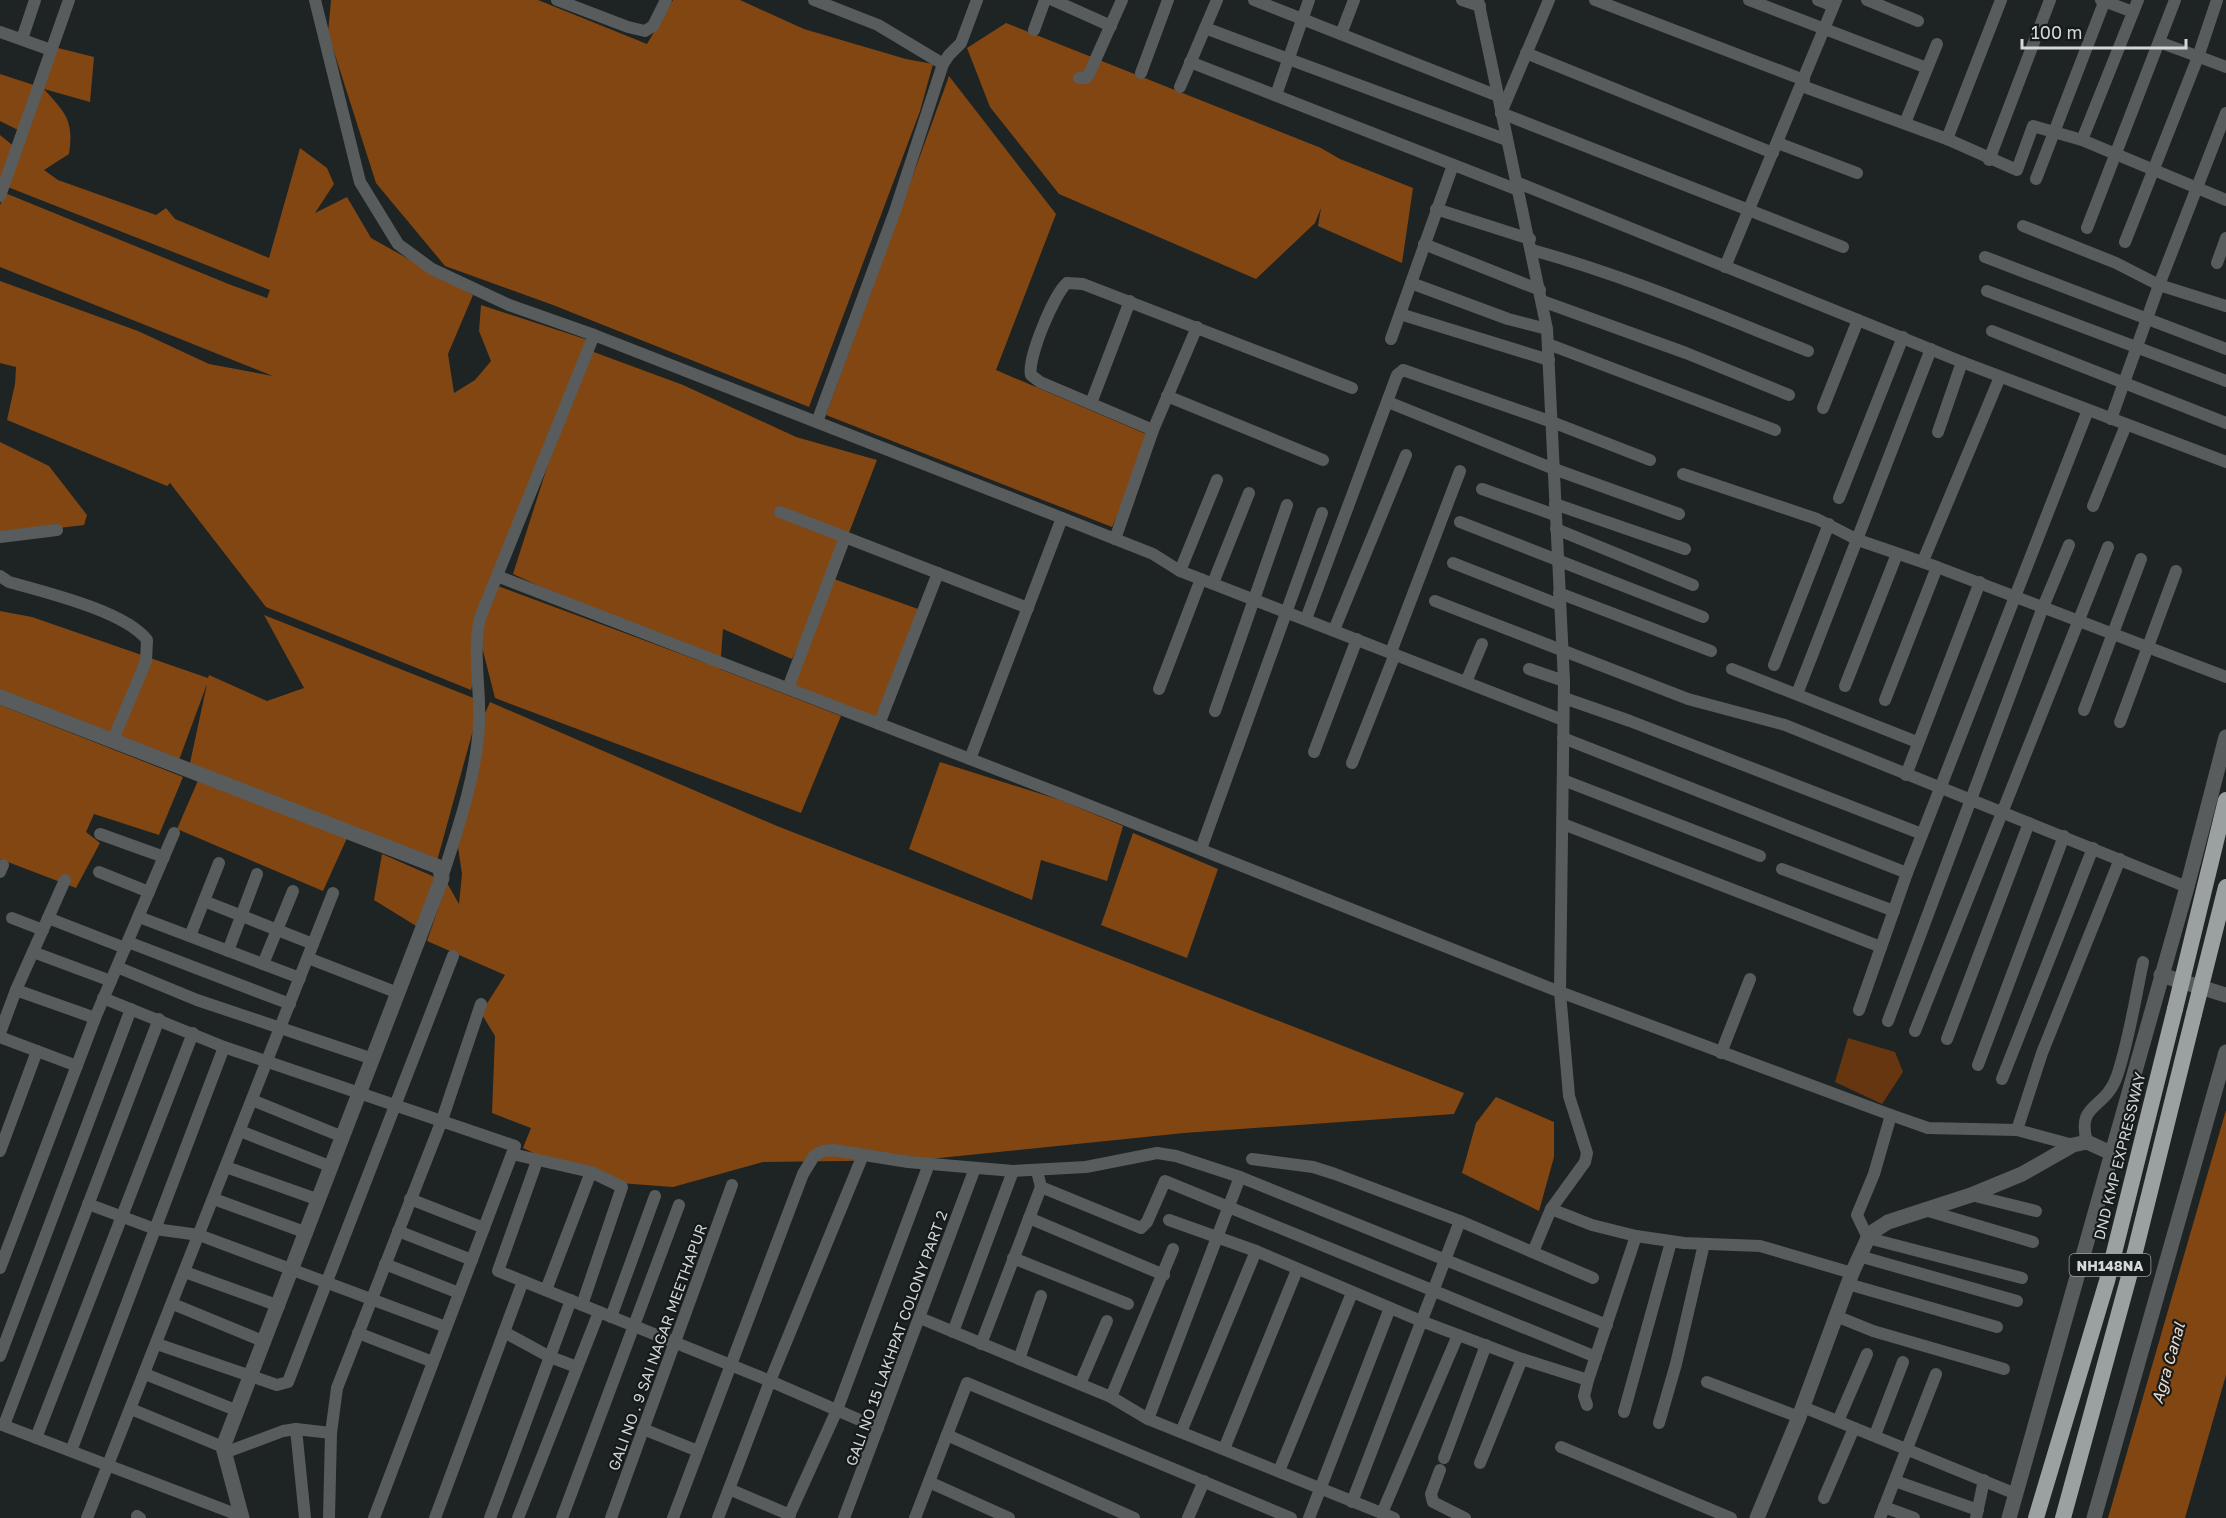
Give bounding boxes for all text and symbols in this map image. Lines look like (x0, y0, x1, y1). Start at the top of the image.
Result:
scale bar (2022, 12, 2186, 50)
text: 100 m (2031, 21, 2082, 43)
street label: DND KMP EXPRESSWAY (2089, 1070, 2149, 1242)
street label: GALI NO 15 LAKHPAT COLONY PART 2 (841, 1208, 951, 1468)
street label: GALI NO . 9 SAI NAGAR MEETHAPUR (604, 1221, 710, 1473)
road number: NH148NA (2070, 1254, 2150, 1276)
water label: Agra Canal (2147, 1319, 2189, 1406)

